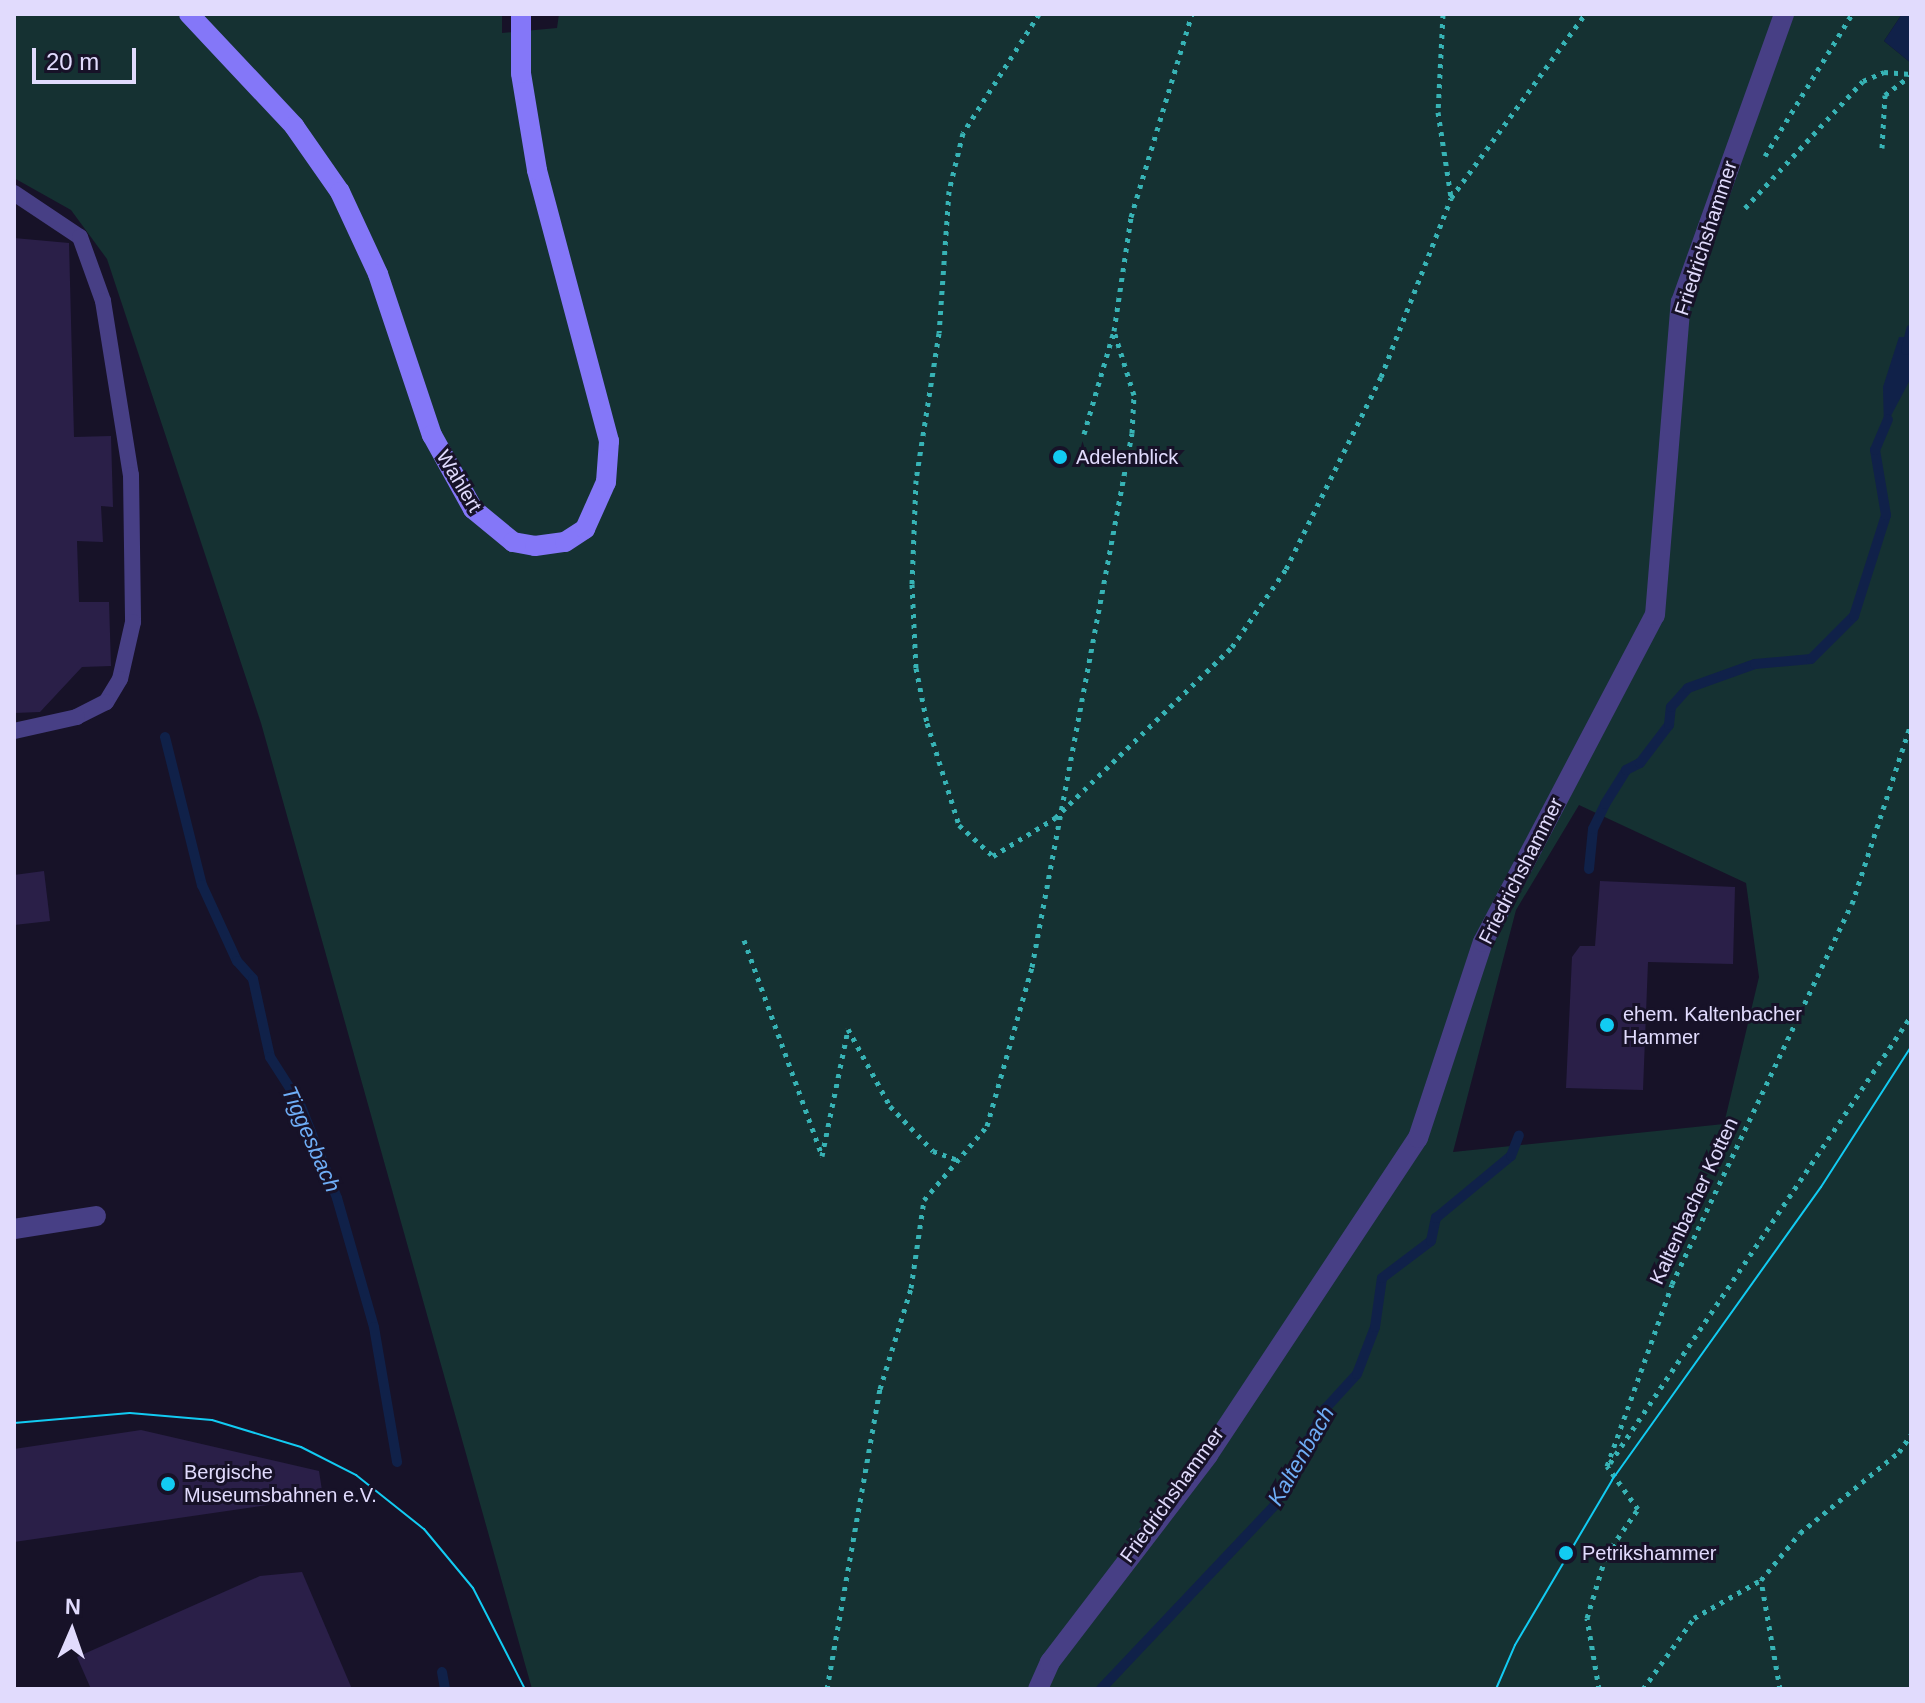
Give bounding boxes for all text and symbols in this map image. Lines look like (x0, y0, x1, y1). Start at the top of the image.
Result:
scale bar (36, 32, 140, 82)
text: 20 m (46, 48, 99, 75)
street label: Friedrichshammer (1670, 158, 1742, 318)
place label: Adelenblick (1076, 445, 1178, 469)
street label: Wahlert (431, 446, 487, 516)
marker: Adelenblick (1051, 448, 1069, 466)
street label: Friedrichshammer (1474, 794, 1568, 948)
place label: ehem. Kaltenbacher Hammer (1623, 1002, 1802, 1049)
marker: ehem. Kaltenbacher Hammer (1598, 1016, 1616, 1034)
water label: Tiggesbach (276, 1082, 346, 1196)
street label: Kaltenbacher Kotten (1645, 1114, 1743, 1288)
water label: Kaltenbach (1262, 1402, 1340, 1510)
street label: Friedrichshammer (1115, 1423, 1229, 1567)
place label: Bergische Museumsbahnen e.V. (184, 1460, 377, 1507)
marker: Bergische Museumsbahnen e.V. (159, 1475, 177, 1493)
place label: Petrikshammer (1582, 1541, 1716, 1565)
marker: Petrikshammer (1557, 1544, 1575, 1562)
north arrow (32, 1591, 112, 1671)
text: N (64, 1594, 81, 1619)

